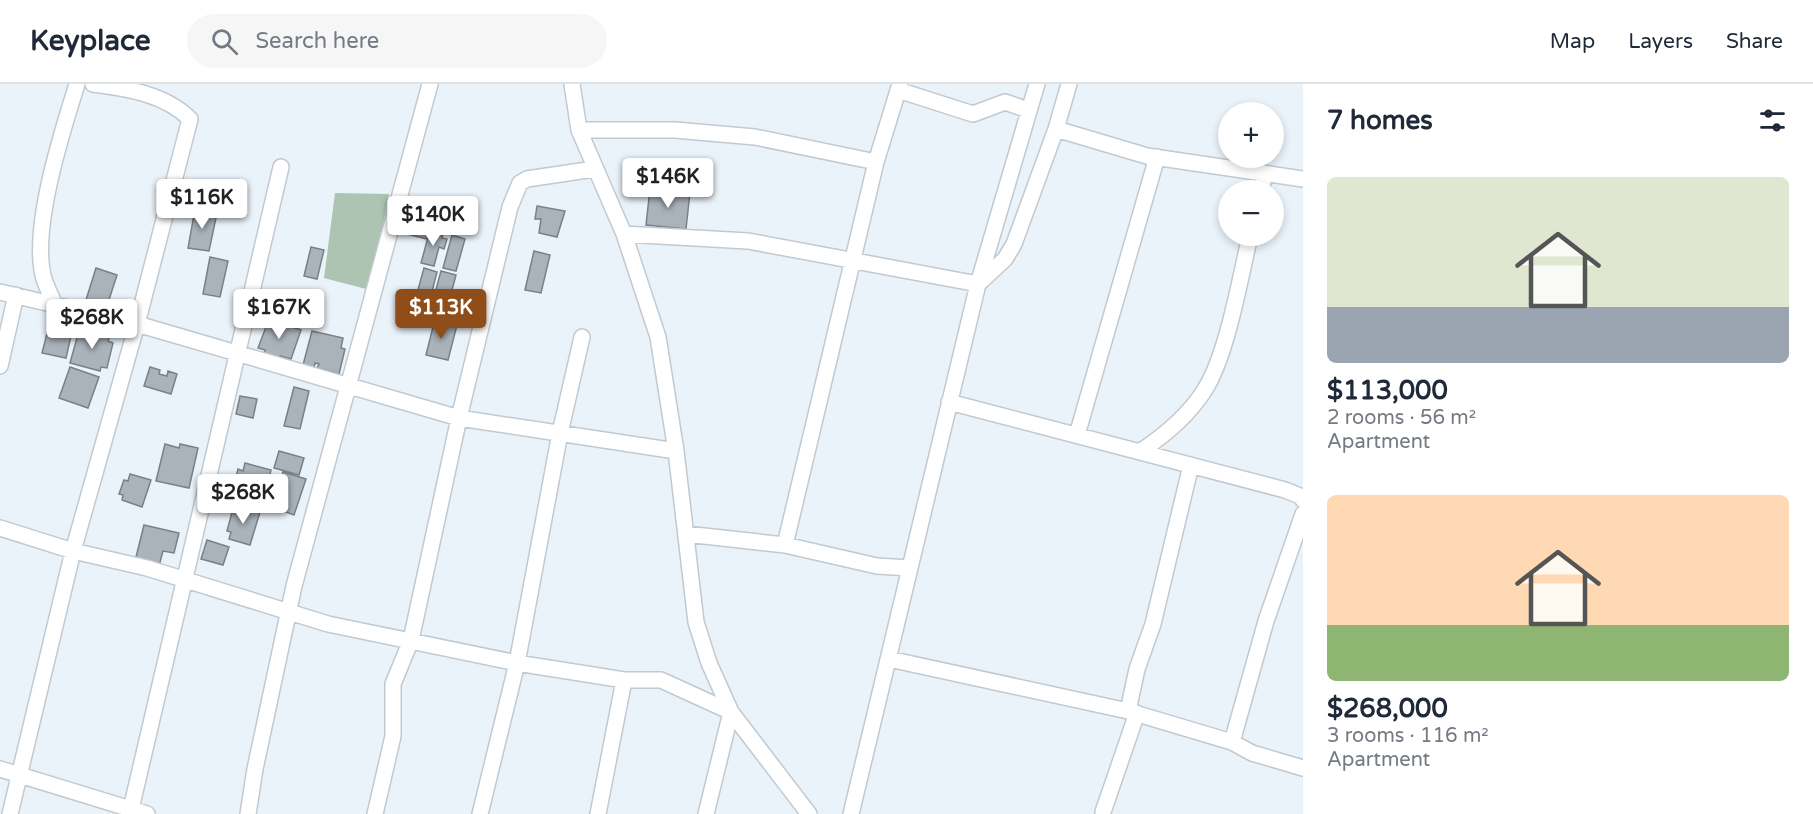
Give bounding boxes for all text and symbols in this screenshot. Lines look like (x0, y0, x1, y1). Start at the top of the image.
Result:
search box (187, 14, 607, 68)
text: Keyplace (30, 24, 151, 58)
icon: search (208, 25, 241, 58)
text: Search here (256, 28, 379, 54)
text: Map (1550, 29, 1595, 54)
text: Layers (1628, 29, 1693, 54)
text: Share (1726, 29, 1783, 54)
map controls (1218, 102, 1284, 246)
button: + (1218, 102, 1284, 168)
icon: filters (1756, 104, 1789, 137)
text: 7 homes (1327, 105, 1433, 136)
pin: $146K (626, 158, 710, 209)
text: $146K (636, 165, 700, 189)
pin: $116K (160, 179, 244, 230)
button: − (1218, 180, 1284, 246)
text: $116K (170, 186, 234, 210)
pin: $140K (391, 196, 475, 247)
text: $140K (401, 203, 465, 227)
icon: home (1504, 216, 1612, 324)
pin: $167K (237, 289, 321, 340)
pin: $113K (399, 289, 483, 340)
text: $167K (247, 296, 311, 320)
text: $113K (409, 296, 473, 320)
pin: $268K (50, 299, 134, 350)
text: $268K (60, 306, 124, 330)
text: $113,000 (1327, 375, 1448, 406)
text: 2 rooms · 56 m² (1327, 406, 1476, 430)
text: Apartment (1327, 430, 1430, 454)
pin: $268K (201, 474, 285, 525)
text: $268K (211, 481, 275, 505)
icon: home (1504, 534, 1612, 642)
text: $268,000 (1327, 693, 1448, 724)
text: 3 rooms · 116 m² (1327, 724, 1489, 748)
text: Apartment (1327, 748, 1430, 772)

